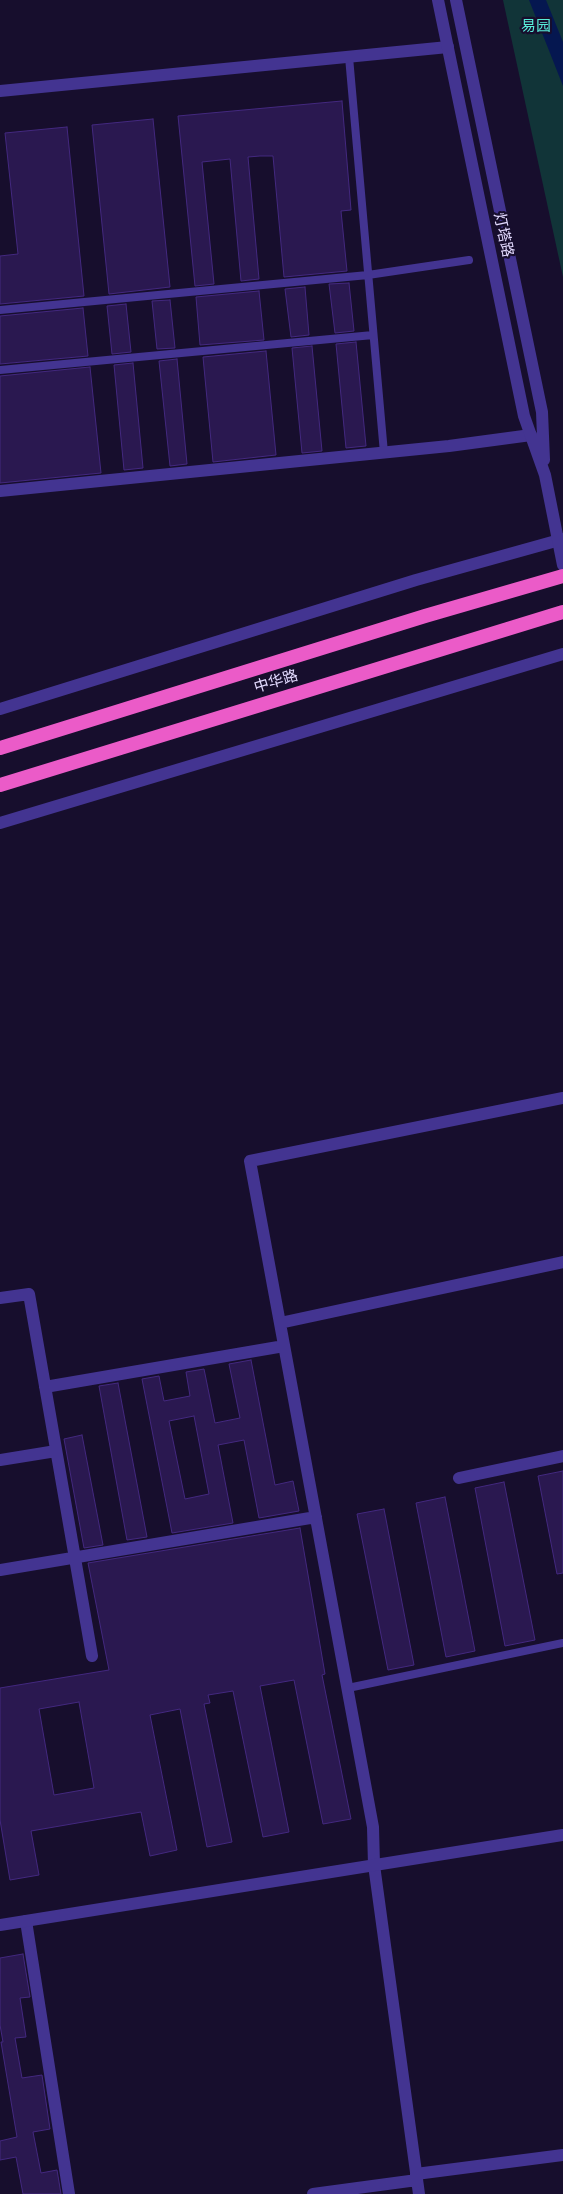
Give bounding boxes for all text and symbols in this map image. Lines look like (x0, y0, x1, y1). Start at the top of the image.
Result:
park label: 易园 (521, 18, 551, 36)
street label: 灯塔路 (490, 211, 516, 259)
street label: 中华路 (252, 667, 300, 697)

